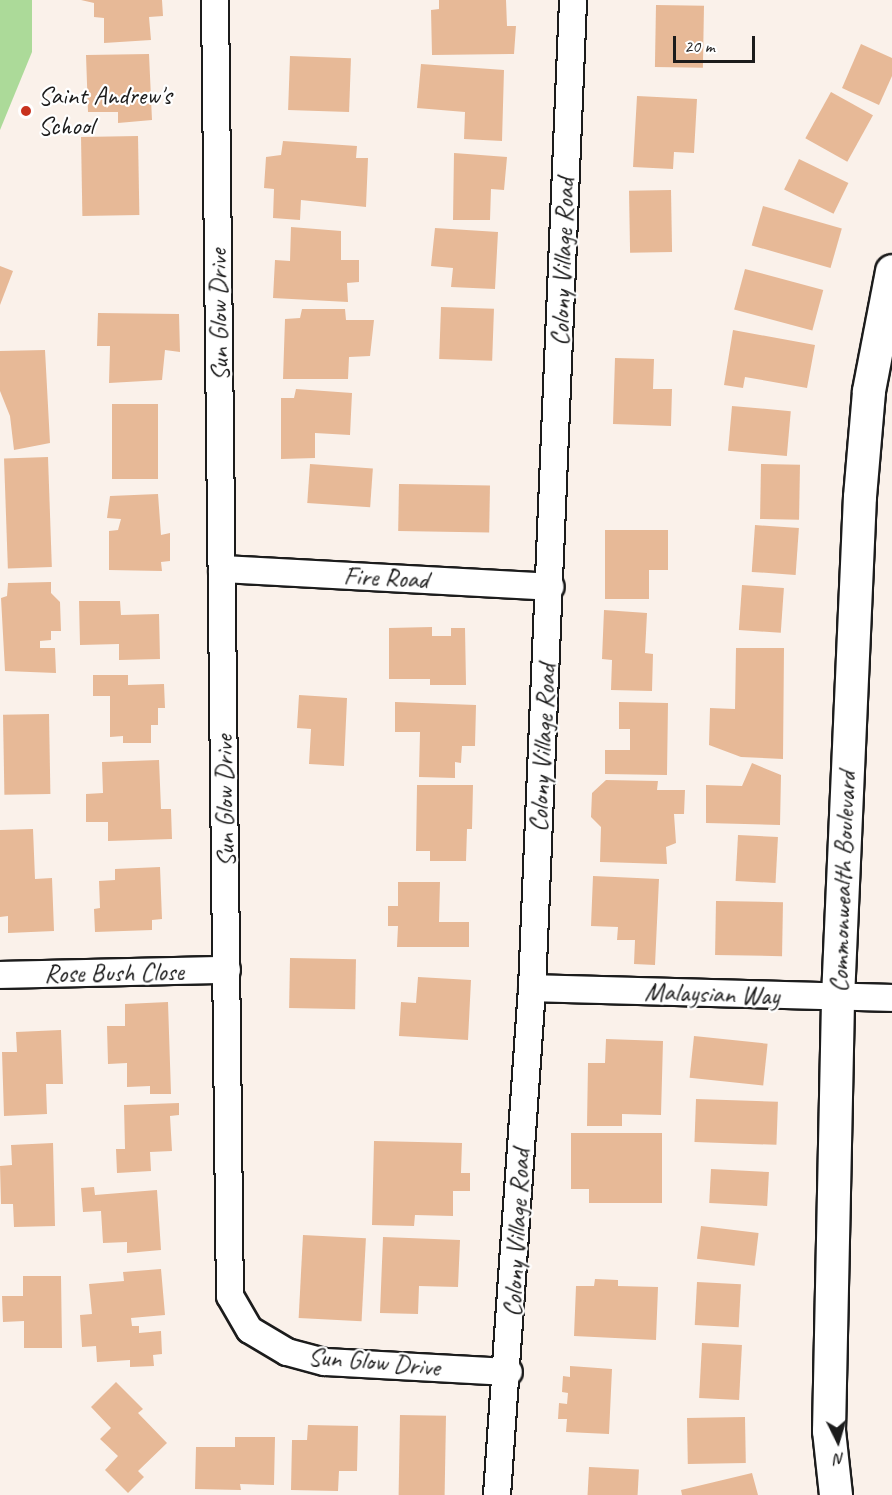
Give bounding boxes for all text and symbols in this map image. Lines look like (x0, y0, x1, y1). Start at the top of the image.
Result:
scale bar (676, 24, 758, 62)
text: 20 m (684, 35, 715, 57)
place label: Saint Andrew's School (38, 80, 171, 142)
marker: Saint Andrew's School (19, 104, 33, 118)
street label: Colony Village Road (545, 178, 581, 346)
street label: Sun Glow Drive (202, 248, 236, 382)
street label: Fire Road (343, 560, 429, 596)
street label: Colony Village Road (523, 664, 563, 832)
street label: Sun Glow Drive (208, 734, 242, 868)
street label: Commonwealth Boulevard (824, 770, 862, 994)
street label: Rose Bush Close (44, 956, 184, 990)
street label: Malaysian Way (644, 976, 780, 1012)
street label: Colony Village Road (497, 1149, 537, 1317)
street label: Sun Glow Drive (307, 1341, 441, 1383)
north arrow (808, 1411, 868, 1471)
text: N (834, 1449, 845, 1469)

